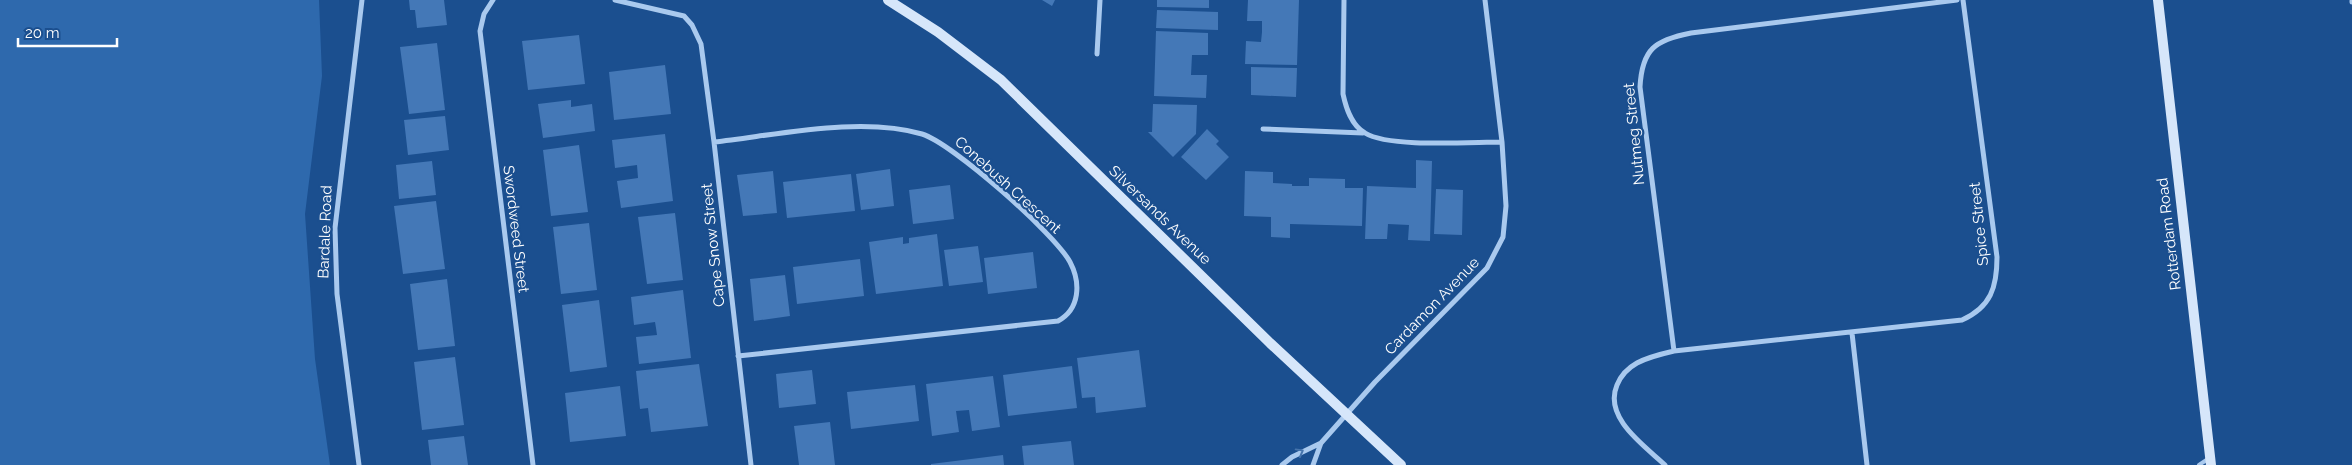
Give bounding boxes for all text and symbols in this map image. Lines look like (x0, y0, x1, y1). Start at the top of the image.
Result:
scale bar (18, 15, 116, 47)
text: 20 m (25, 24, 60, 42)
street label: Nutmeg Street (1620, 82, 1648, 186)
street label: Conebush Crescent (951, 133, 1065, 237)
street label: Silversands Avenue (1105, 162, 1215, 268)
street label: Swordweed Street (499, 164, 533, 294)
street label: Rotterdam Road (2153, 177, 2185, 291)
street label: Spice Street (1966, 181, 1992, 267)
street label: Cape Snow Street (698, 182, 728, 308)
street label: Bardale Road (314, 185, 336, 279)
street label: Cardamon Avenue (1381, 253, 1483, 358)
one-way arrow (1295, 448, 1304, 458)

